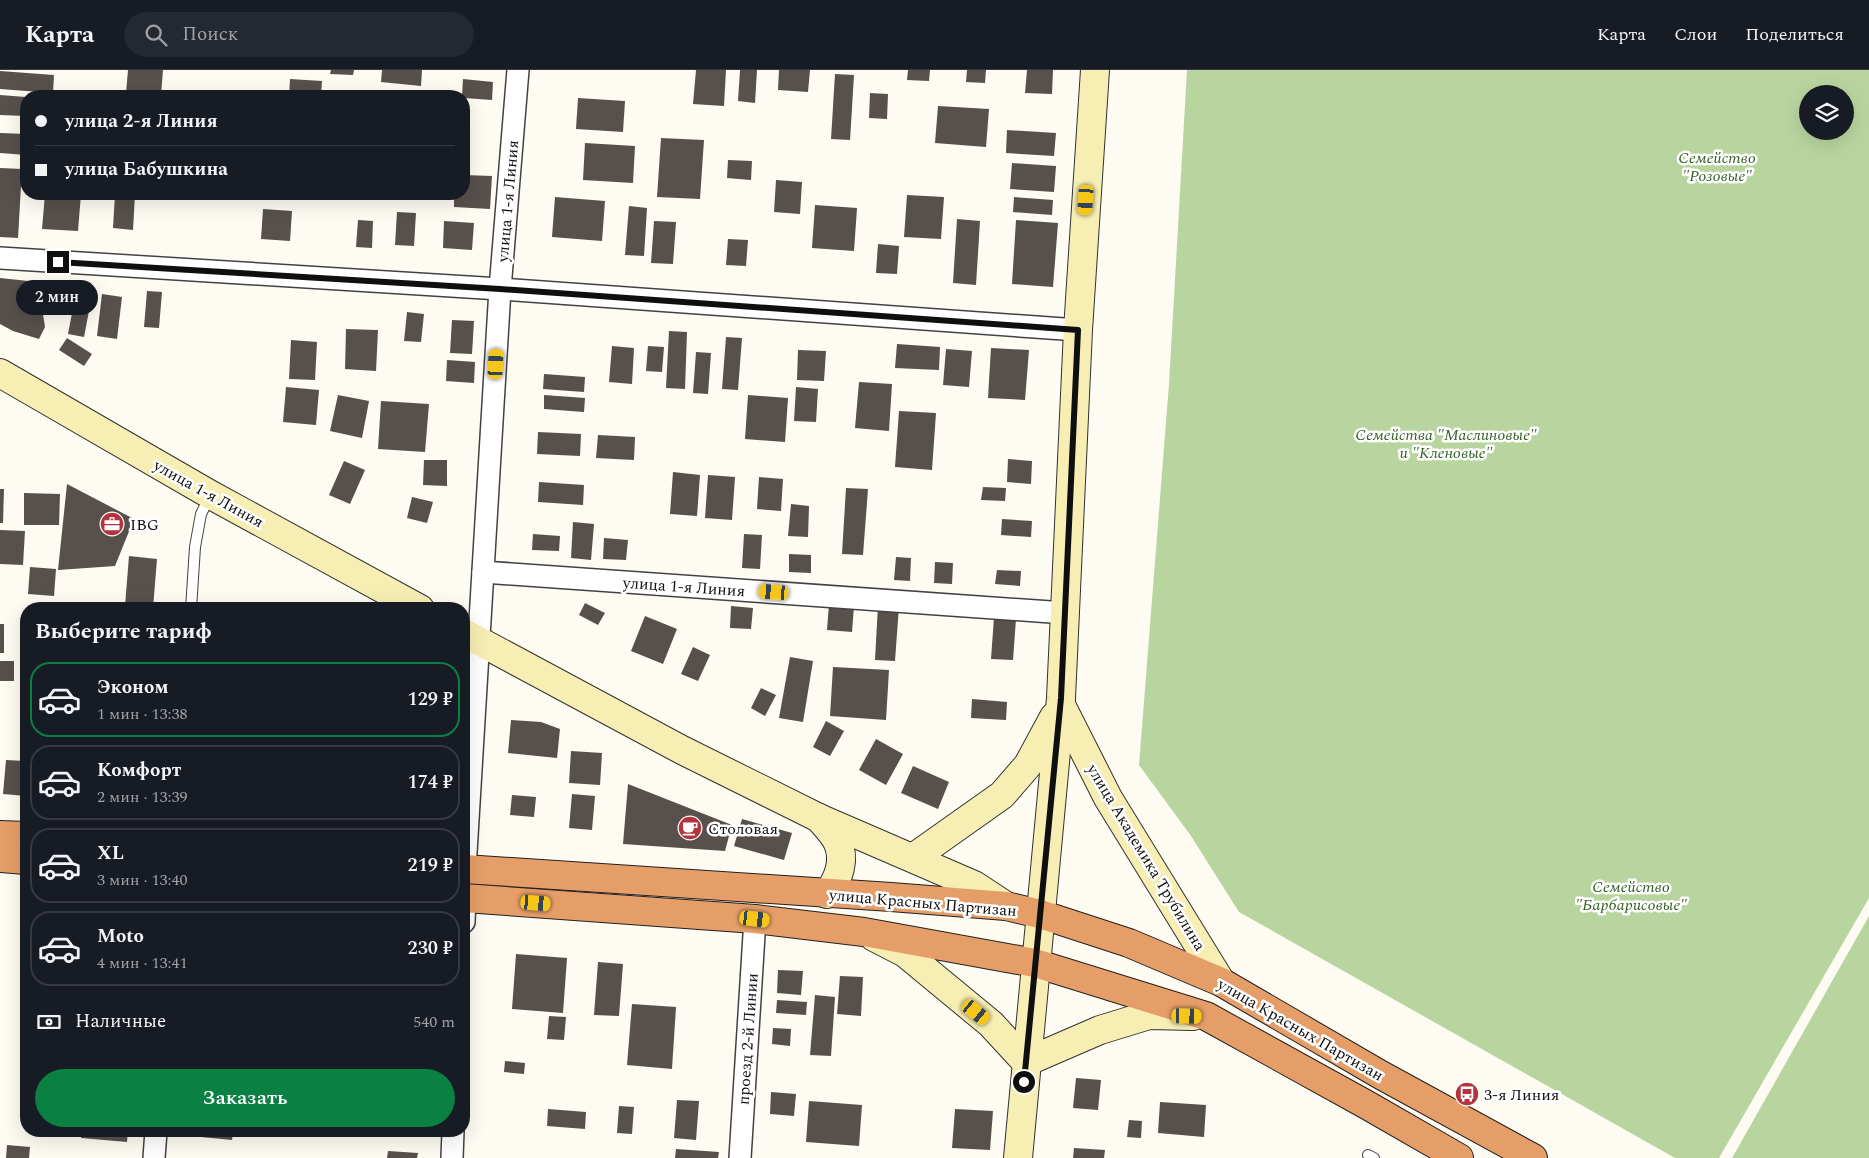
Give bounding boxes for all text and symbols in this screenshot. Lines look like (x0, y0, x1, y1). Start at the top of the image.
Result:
search box (124, 12, 474, 57)
text: Карта (25, 17, 94, 53)
text: Поиск (182, 20, 238, 49)
icon: search (142, 21, 170, 49)
text: Карта (1597, 21, 1646, 48)
text: Слои (1674, 21, 1717, 48)
text: Поделиться (1745, 21, 1844, 48)
map controls (1799, 85, 1854, 140)
button: layers (1799, 85, 1854, 140)
text: улица 2-я Линия (65, 107, 218, 136)
street label: улица 1-я Линия (491, 139, 525, 264)
park label: Семейство "Розовые" (1678, 146, 1756, 188)
text: улица Бабушкина (65, 155, 228, 184)
car (1077, 185, 1094, 215)
route end (47, 251, 69, 273)
callout: 2 мин (17, 280, 99, 314)
text: 2 мин (35, 285, 79, 309)
car (487, 349, 504, 379)
park label: Семейства "Маслиновые" и "Кленовые" (1355, 423, 1538, 465)
street label: улица 1-я Линия (148, 453, 268, 534)
office icon: IBG (99, 511, 125, 537)
place label: IBG (130, 513, 159, 537)
street label: улица 1-я Линия (621, 571, 746, 603)
car (758, 583, 789, 601)
text: Выберите тариф (35, 615, 212, 648)
text: Эконом (97, 673, 168, 702)
icon: car (37, 677, 82, 722)
text: 129 ₽ (408, 685, 453, 714)
text: 1 мин · 13:38 (97, 702, 187, 726)
text: Комфорт (97, 756, 181, 785)
street label: улица Академика Трубилина (1080, 759, 1212, 956)
icon: car (37, 760, 82, 805)
text: 174 ₽ (408, 768, 453, 797)
text: 2 мин · 13:39 (97, 785, 187, 809)
cafe icon: Столовая (677, 815, 703, 841)
place label: Столовая (708, 817, 778, 841)
text: XL (97, 839, 124, 868)
icon: car (37, 843, 82, 888)
text: 219 ₽ (408, 851, 453, 880)
text: 3 мин · 13:40 (97, 868, 187, 892)
park label: Семейство "Барбарисовые" (1575, 875, 1688, 917)
street label: улица Красных Партизан (827, 883, 1018, 923)
car (520, 894, 551, 912)
car (739, 910, 770, 928)
text: Moto (97, 922, 144, 951)
icon: car (37, 926, 82, 971)
text: 230 ₽ (408, 934, 453, 963)
text: 4 мин · 13:41 (97, 951, 187, 975)
street label: проезд 2-й Линии (731, 972, 765, 1106)
street label: улица Красных Партизан (1212, 972, 1388, 1087)
car (959, 997, 992, 1027)
text: Наличные (75, 1007, 166, 1036)
icon: cash (35, 1008, 63, 1036)
car (1171, 1008, 1202, 1024)
text: 540 m (413, 1010, 455, 1034)
button: Заказать (35, 1069, 455, 1127)
route start (1013, 1071, 1035, 1093)
bus stop icon: 3-я Линия (1454, 1081, 1480, 1107)
place label: 3-я Линия (1484, 1083, 1559, 1107)

